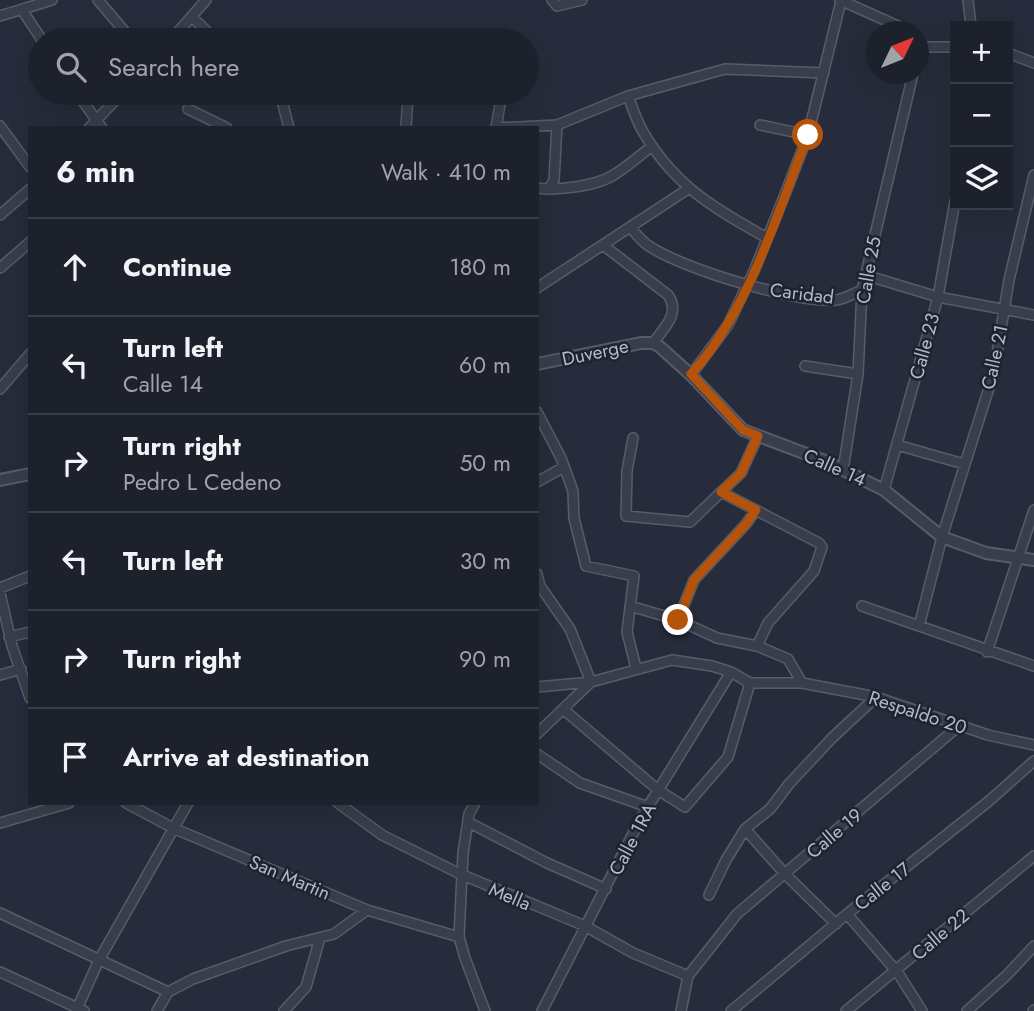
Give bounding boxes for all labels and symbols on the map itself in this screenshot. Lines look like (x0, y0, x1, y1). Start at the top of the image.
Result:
north arrow (866, 21, 929, 84)
route start (792, 119, 823, 150)
street label: Calle 25 (849, 234, 888, 306)
street label: Caridad (768, 276, 836, 311)
street label: Calle 23 (903, 310, 946, 382)
street label: Calle 21 (974, 322, 1015, 392)
street label: Duverge (559, 332, 631, 373)
street label: Calle 14 (799, 442, 870, 493)
route end (662, 604, 693, 635)
street label: Respaldo 20 (865, 684, 970, 741)
street label: Calle 1RA (602, 798, 663, 880)
street label: Calle 19 (800, 802, 868, 865)
street label: San Martin (245, 848, 335, 907)
street label: Calle 17 (848, 856, 916, 917)
street label: Mella (485, 876, 535, 917)
street label: Calle 22 (906, 902, 975, 967)

